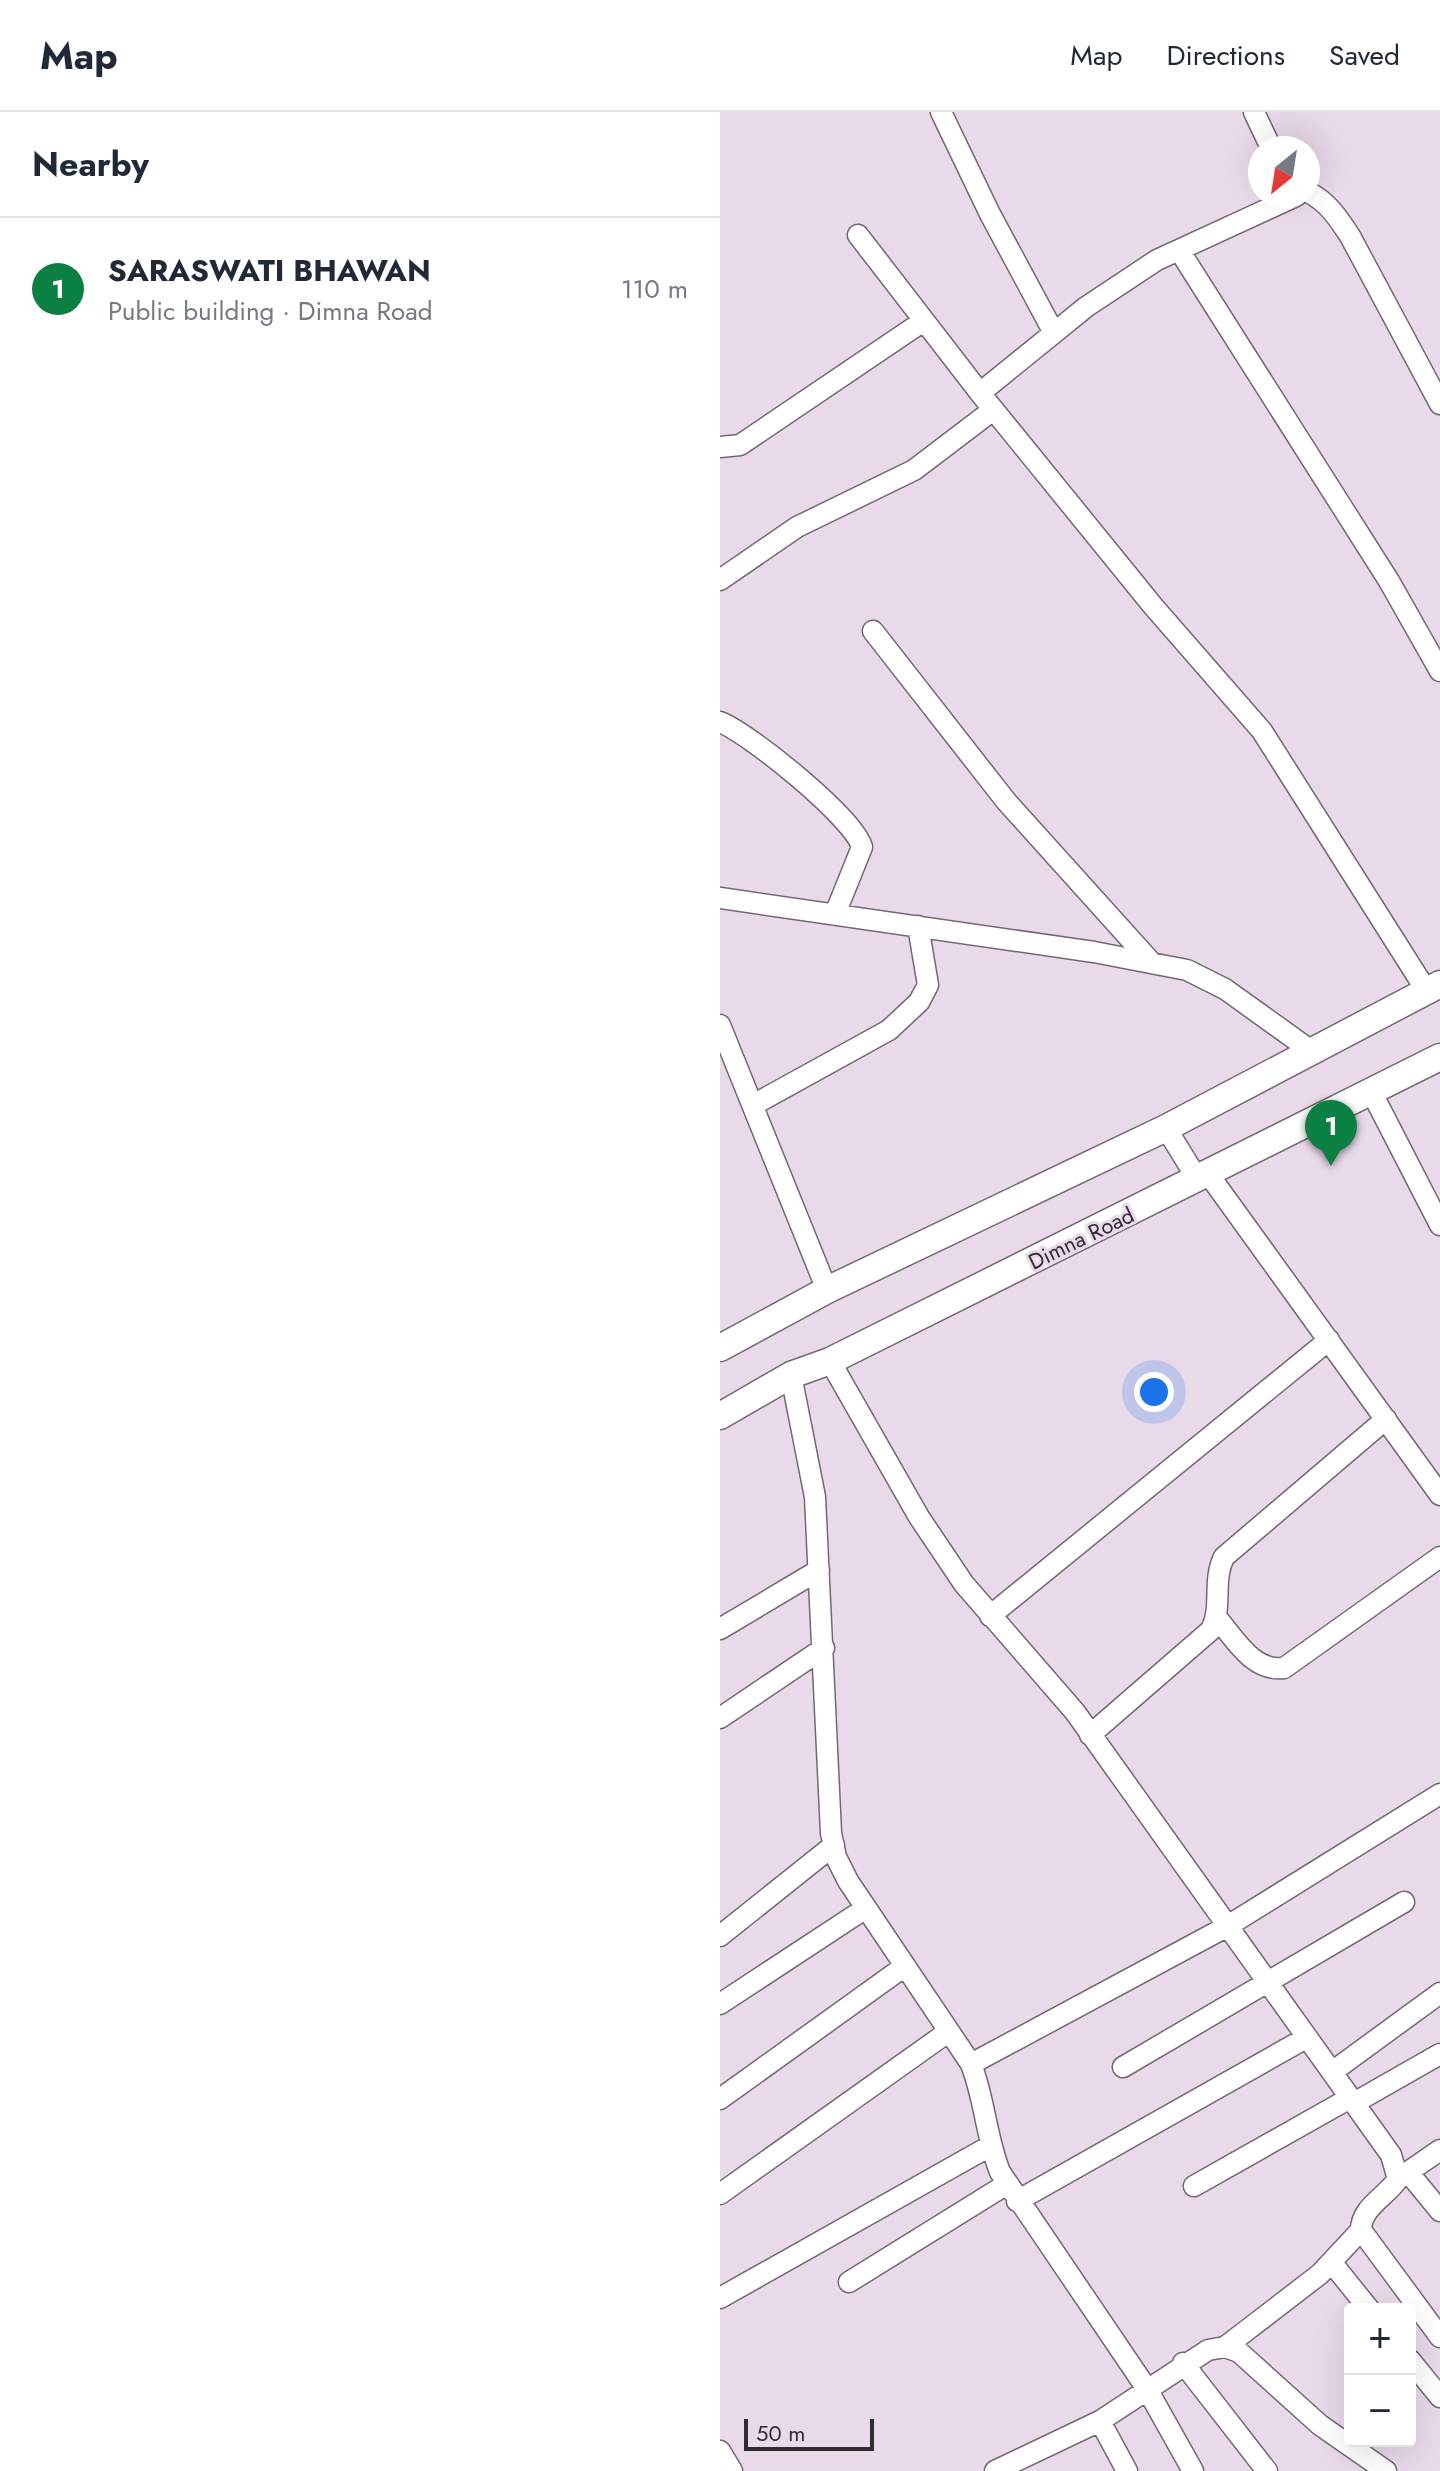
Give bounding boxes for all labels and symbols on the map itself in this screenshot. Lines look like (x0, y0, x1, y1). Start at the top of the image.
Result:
north arrow (1248, 136, 1320, 208)
pin: 1 (1305, 1100, 1357, 1166)
street label: Dimna Road (1023, 1199, 1139, 1277)
your location (1134, 1372, 1174, 1412)
scale bar (744, 2415, 874, 2451)

